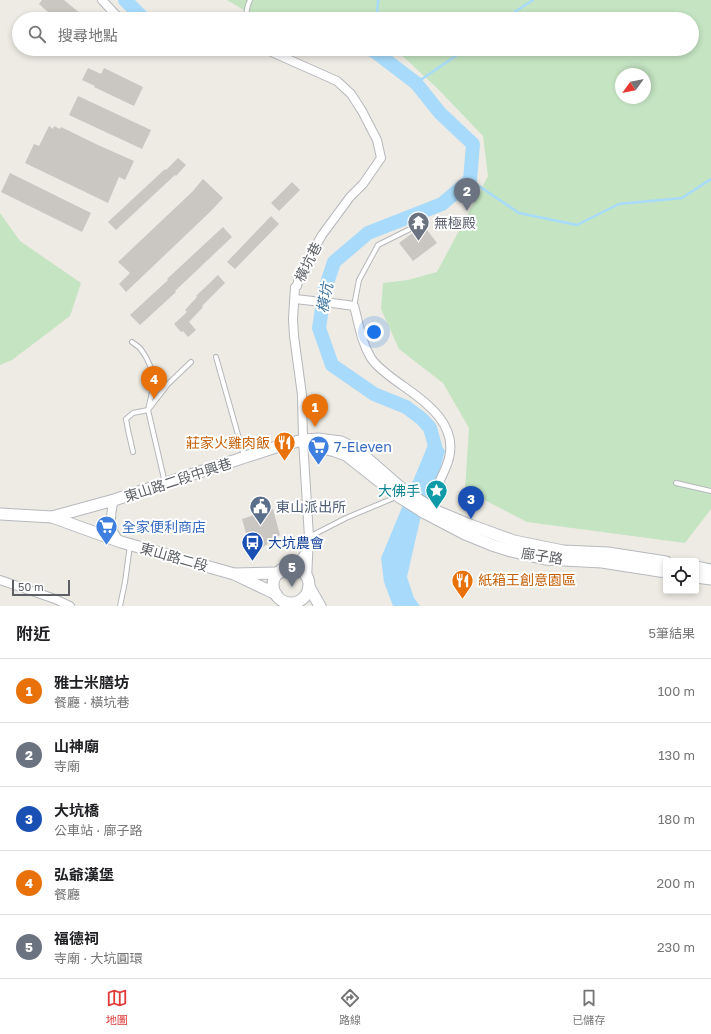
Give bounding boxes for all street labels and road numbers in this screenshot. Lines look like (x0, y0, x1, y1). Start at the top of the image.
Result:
street label: 橫坑巷 (290, 239, 325, 284)
street label: 東山路二段中興巷 (122, 454, 234, 505)
street label: 東山路二段 (138, 539, 210, 574)
street label: 廍子路 (520, 544, 564, 567)

